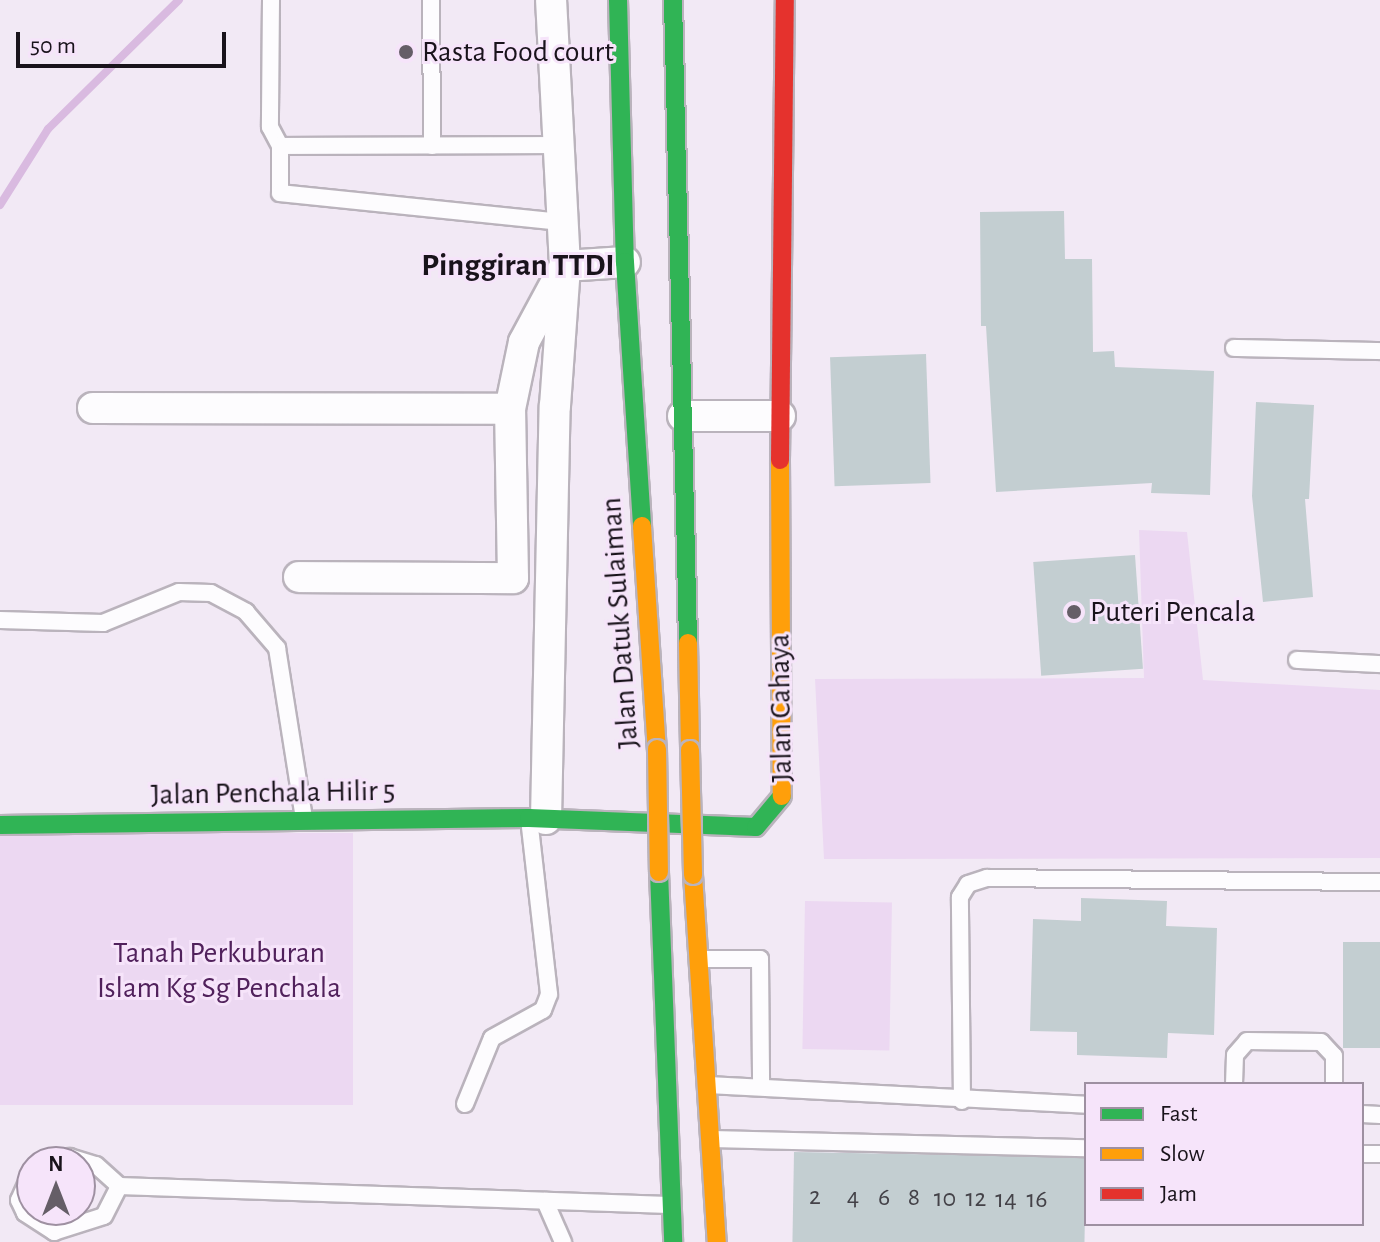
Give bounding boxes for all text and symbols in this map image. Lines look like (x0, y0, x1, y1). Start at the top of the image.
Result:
scale bar (20, 16, 230, 66)
text: 50 m (30, 34, 76, 58)
place label: Rasta Food court (422, 34, 614, 70)
marker: Rasta Food court (397, 43, 415, 61)
district label: Pinggiran TTDI (421, 246, 615, 284)
street label: Jalan Datuk Sulaiman (593, 496, 647, 750)
place label: Puteri Pencala (1090, 594, 1255, 630)
marker: Puteri Pencala (1065, 603, 1083, 621)
street label: Jalan Cahaya (762, 633, 800, 783)
street label: Jalan Penchala Hilir 5 (150, 773, 396, 813)
park label: Tanah Perkuburan Islam Kg Sg Penchala (97, 935, 341, 1006)
legend (1084, 1082, 1364, 1226)
text: Fast (1160, 1102, 1197, 1126)
text: Slow (1160, 1142, 1205, 1166)
north arrow (16, 1146, 96, 1226)
text: N (48, 1153, 64, 1175)
house number: 2 (809, 1181, 821, 1213)
house number: 4 (847, 1182, 859, 1214)
house number: 6 (878, 1182, 890, 1214)
house number: 8 (908, 1182, 920, 1214)
text: Jam (1160, 1182, 1197, 1206)
house number: 10 (934, 1183, 956, 1215)
house number: 12 (966, 1183, 986, 1215)
house number: 14 (995, 1184, 1017, 1216)
house number: 16 (1026, 1184, 1048, 1216)

